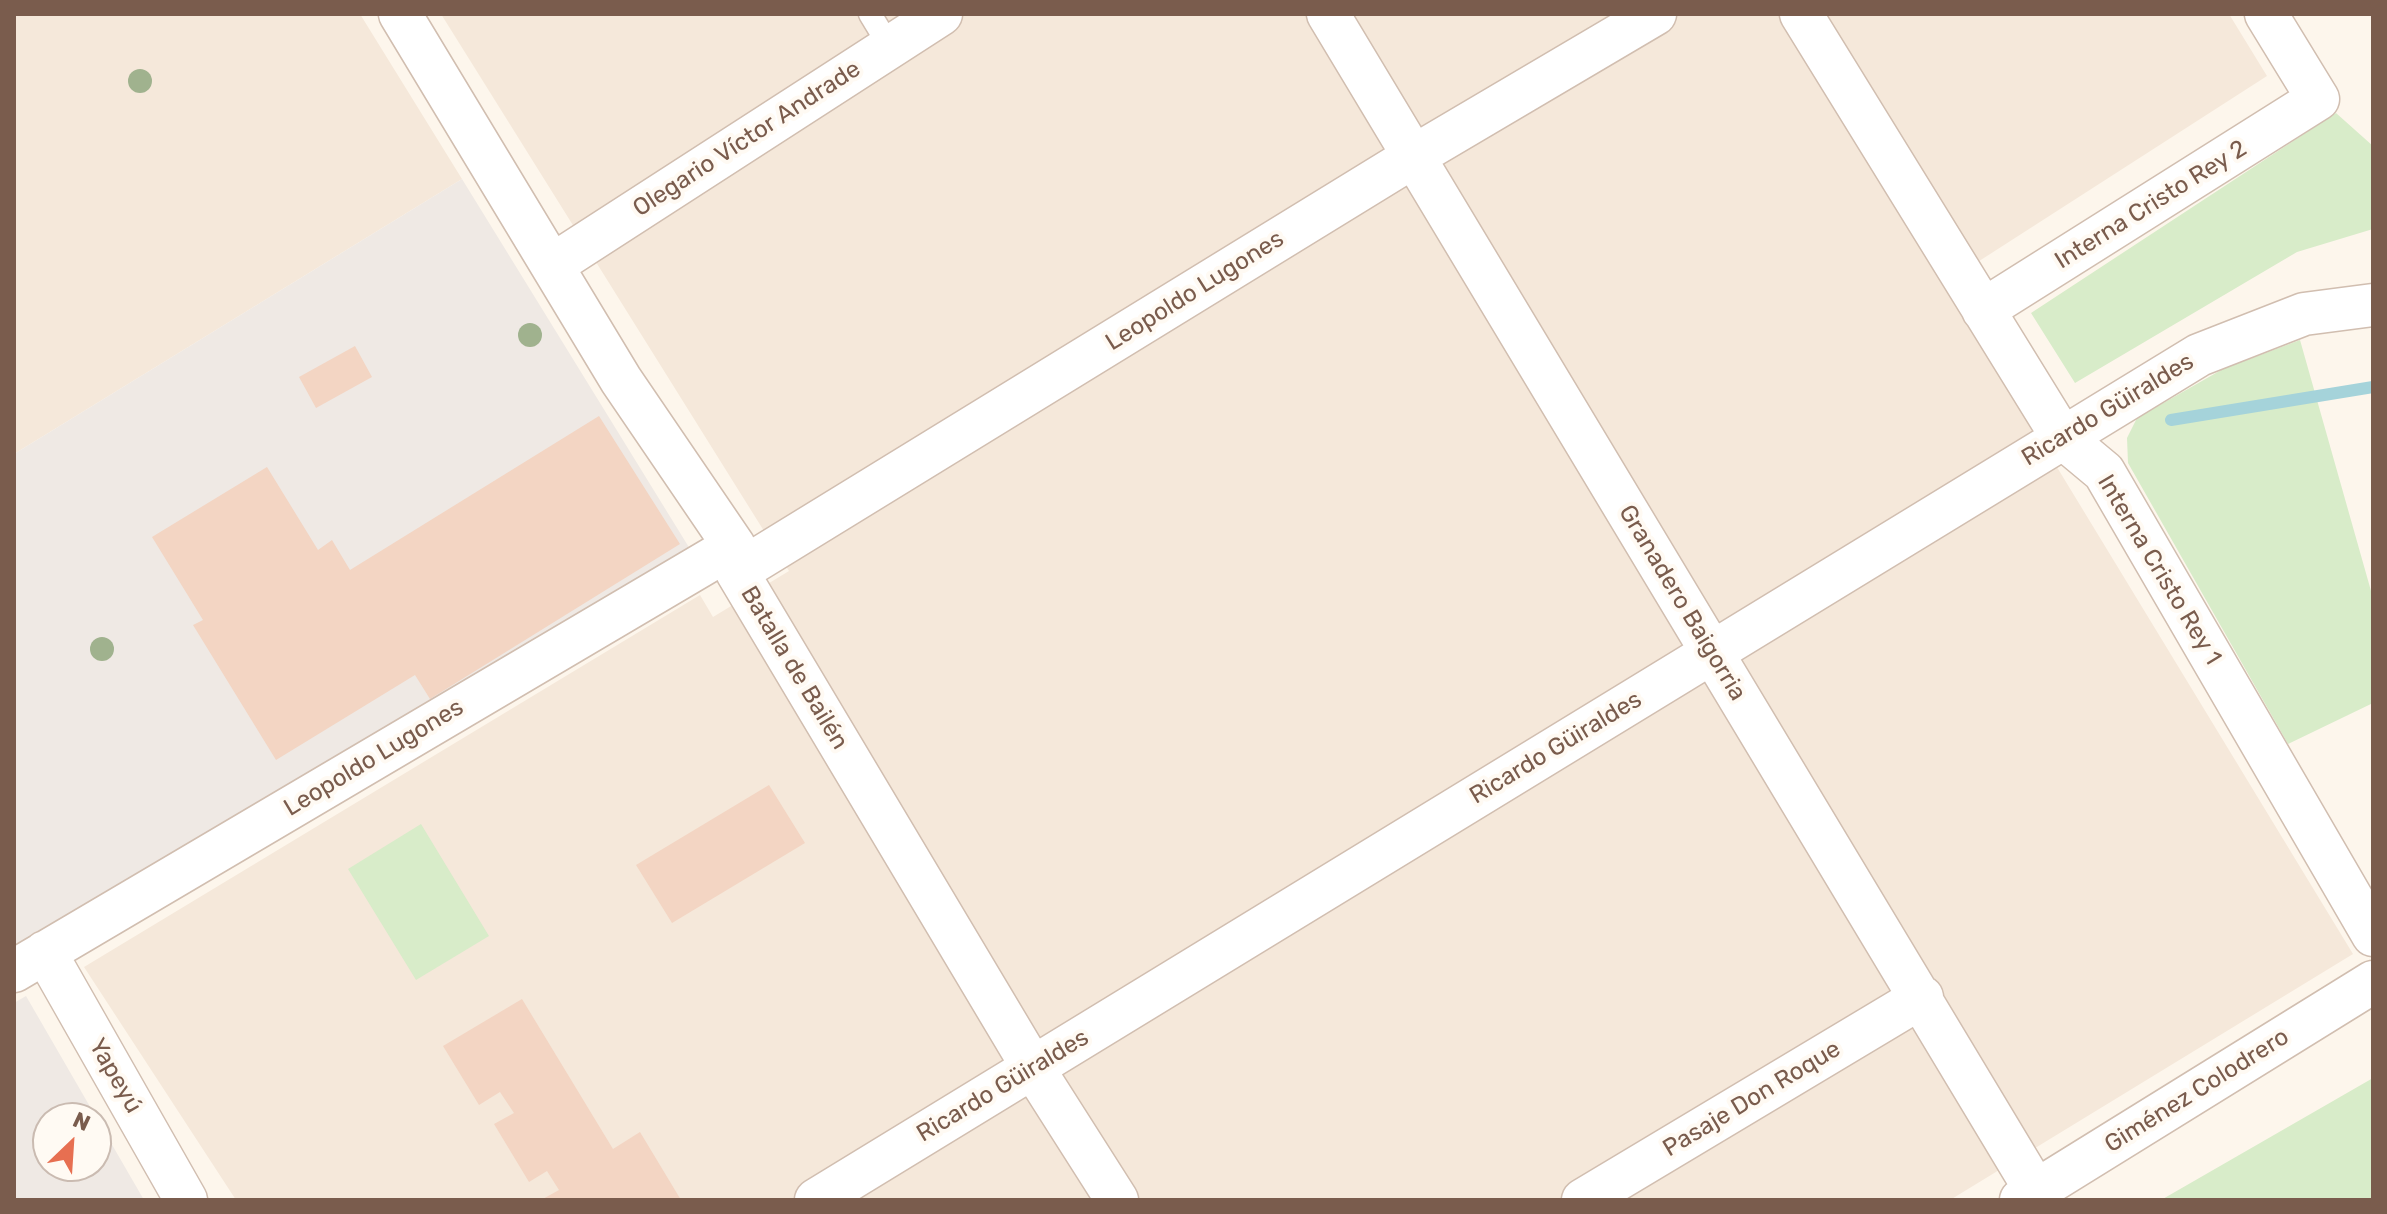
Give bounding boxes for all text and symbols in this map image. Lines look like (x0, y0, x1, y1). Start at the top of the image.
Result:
street label: Olegario Víctor Andrade (628, 55, 866, 223)
street label: Interna Cristo Rey 2 (2050, 134, 2252, 276)
street label: Leopoldo Lugones (1101, 225, 1289, 357)
street label: Ricardo Güiraldes (2017, 347, 2199, 473)
street label: Interna Cristo Rey 1 (2091, 470, 2227, 670)
street label: Granadero Baigorria (1612, 500, 1752, 706)
street label: Batalla de Bailén (734, 581, 854, 755)
street label: Ricardo Güiraldes (1465, 685, 1647, 811)
street label: Leopoldo Lugones (279, 693, 469, 823)
street label: Ricardo Güiraldes (912, 1023, 1094, 1149)
street label: Giménez Colodrero (2100, 1023, 2294, 1159)
street label: Yapeyú (82, 1034, 148, 1118)
street label: Pasaje Don Roque (1658, 1035, 1846, 1163)
north arrow (32, 1102, 112, 1182)
text: N (69, 1106, 94, 1137)

